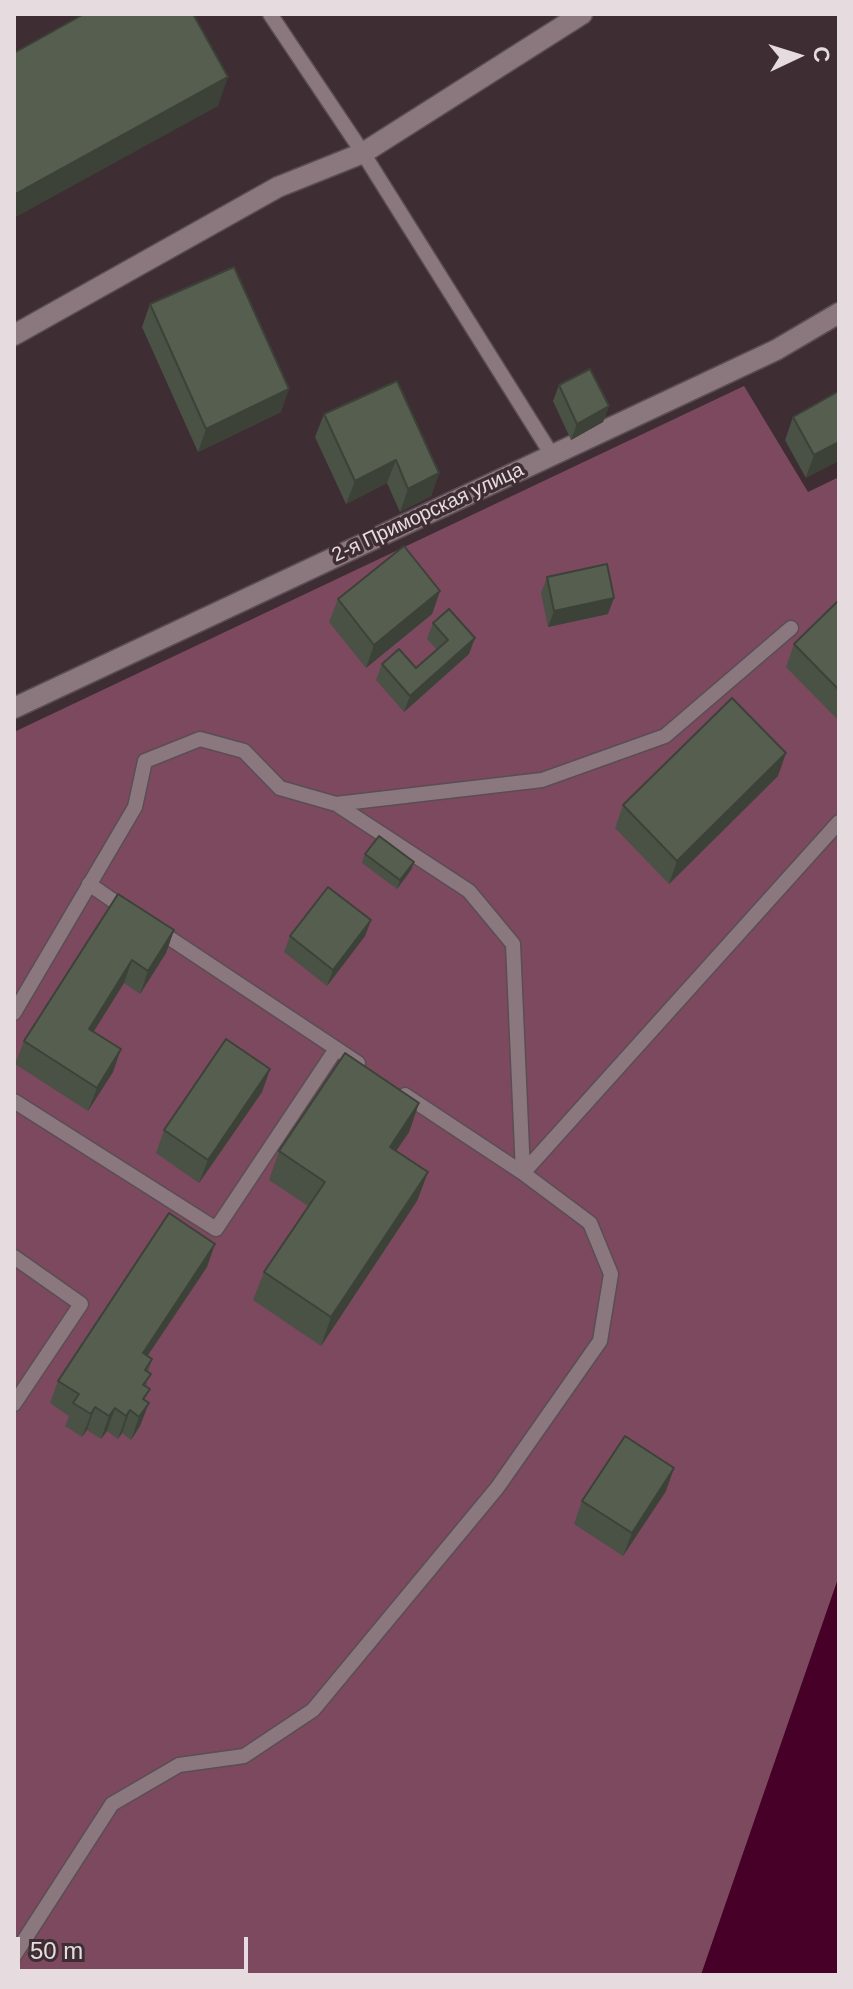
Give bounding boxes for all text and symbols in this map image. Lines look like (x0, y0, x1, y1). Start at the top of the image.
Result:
north arrow (757, 16, 837, 96)
text: С (808, 45, 834, 63)
street label: 2-я Приморская улица (328, 458, 528, 568)
scale bar (20, 1921, 252, 1971)
text: 50 m (30, 1937, 83, 1964)

